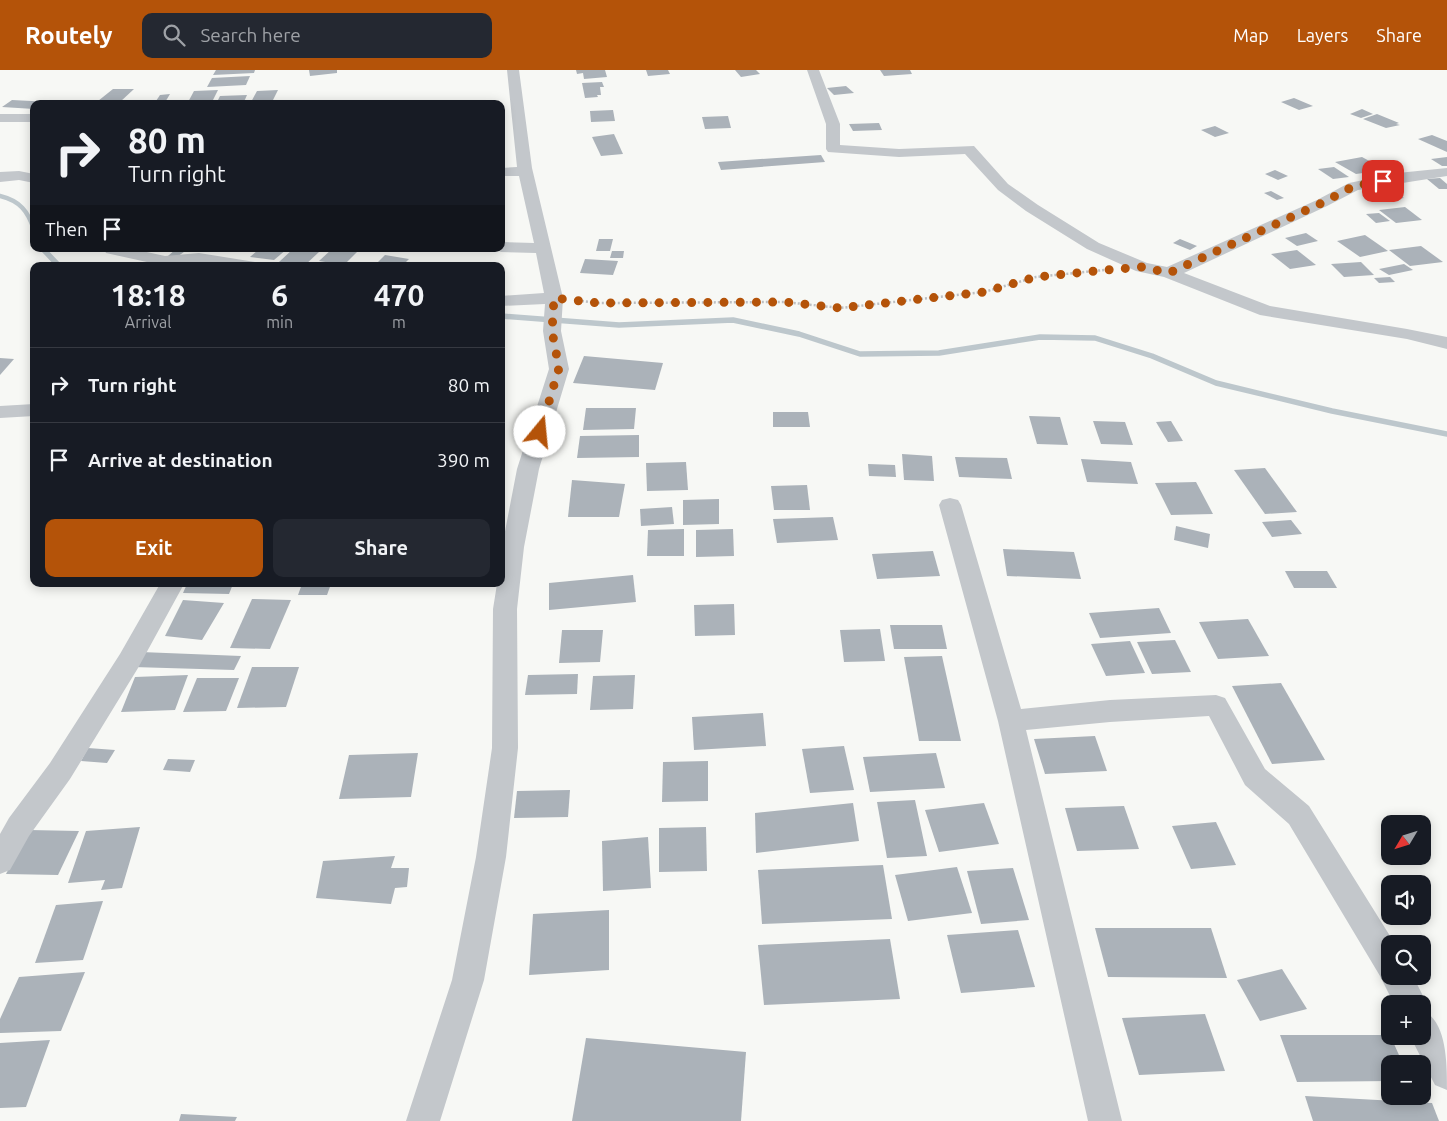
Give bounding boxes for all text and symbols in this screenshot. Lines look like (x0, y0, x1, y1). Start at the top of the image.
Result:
search box (142, 13, 492, 58)
icon: search (160, 21, 188, 49)
text: Routely (25, 22, 112, 49)
text: Search here (200, 24, 301, 46)
text: Map (1233, 25, 1269, 45)
text: Layers (1297, 25, 1348, 45)
text: Share (1376, 25, 1422, 45)
icon: right (45, 120, 110, 185)
text: 80 m (128, 120, 206, 160)
pin (1362, 160, 1404, 202)
text: Turn right (128, 161, 226, 186)
icon: arrive (1369, 167, 1397, 195)
icon: arrive (98, 215, 126, 243)
text: Then (45, 218, 88, 240)
text: 18:18 (111, 278, 186, 312)
text: 6 (271, 278, 288, 312)
text: 470 (374, 278, 424, 312)
text: Arrival (125, 313, 171, 331)
text: min (266, 313, 293, 331)
text: m (392, 313, 406, 331)
icon: right (45, 371, 73, 399)
text: Turn right (88, 374, 176, 396)
text: 80 m (448, 374, 490, 396)
position arrow (513, 405, 565, 457)
icon: arrive (45, 446, 73, 474)
text: Arrive at destination (88, 449, 273, 471)
text: 390 m (437, 449, 490, 471)
button: Exit (45, 519, 263, 577)
button: Share (273, 519, 490, 577)
north arrow (1381, 815, 1431, 865)
map controls (1381, 815, 1431, 1105)
button: sound (1381, 875, 1431, 925)
button: search (1381, 935, 1431, 985)
button: + (1381, 995, 1431, 1045)
button: − (1381, 1055, 1431, 1105)

